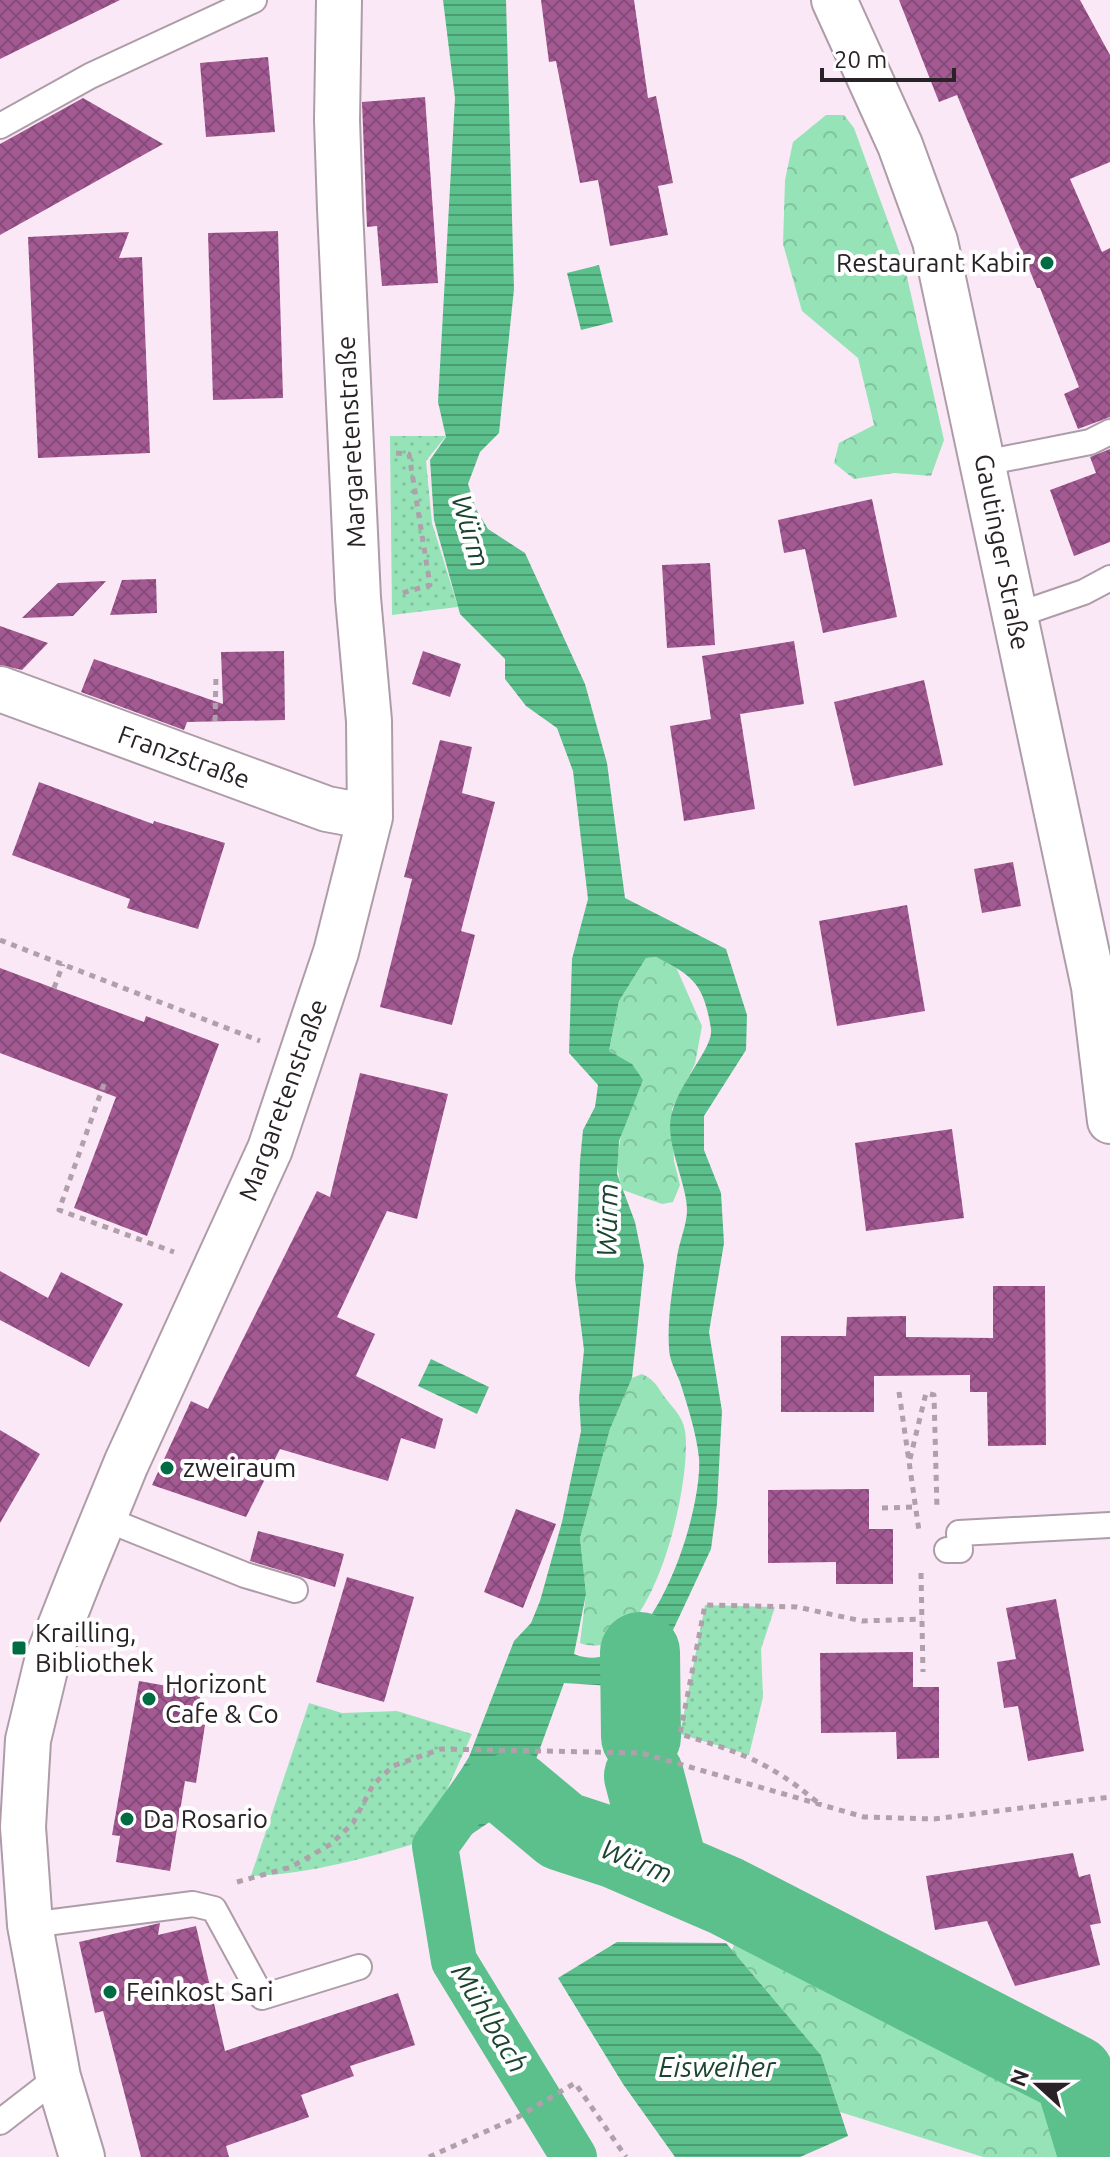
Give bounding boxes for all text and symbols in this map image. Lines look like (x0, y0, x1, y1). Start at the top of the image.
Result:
scale bar (822, 32, 954, 82)
text: 20 m (834, 46, 887, 73)
place label: Restaurant Kabir (836, 248, 1031, 277)
marker: Restaurant Kabir (1038, 254, 1056, 272)
street label: Margaretenstraße (330, 335, 371, 549)
street label: Gautinger Straße (969, 451, 1036, 652)
water label: Würm (446, 491, 497, 571)
street label: Franzstraße (114, 719, 254, 794)
street label: Margaretenstraße (233, 995, 332, 1205)
water label: Würm (590, 1183, 623, 1257)
place label: zweiraum (183, 1453, 296, 1482)
marker: zweiraum (158, 1459, 176, 1477)
place label: Krailling, Bibliothek (35, 1618, 154, 1677)
marker: Krailling, Bibliothek (10, 1639, 28, 1657)
place label: Horizont Cafe & Co (165, 1669, 279, 1728)
marker: Horizont Cafe & Co (140, 1690, 158, 1708)
place label: Da Rosario (143, 1804, 268, 1833)
marker: Da Rosario (118, 1810, 136, 1828)
water label: Würm (597, 1832, 677, 1889)
water label: Mühlbach (446, 1958, 535, 2078)
place label: Feinkost Sari (126, 1977, 274, 2006)
marker: Feinkost Sari (101, 1983, 119, 2001)
north arrow (998, 2045, 1078, 2125)
water label: Eisweiher (658, 2051, 777, 2082)
text: N (1004, 2066, 1033, 2090)

